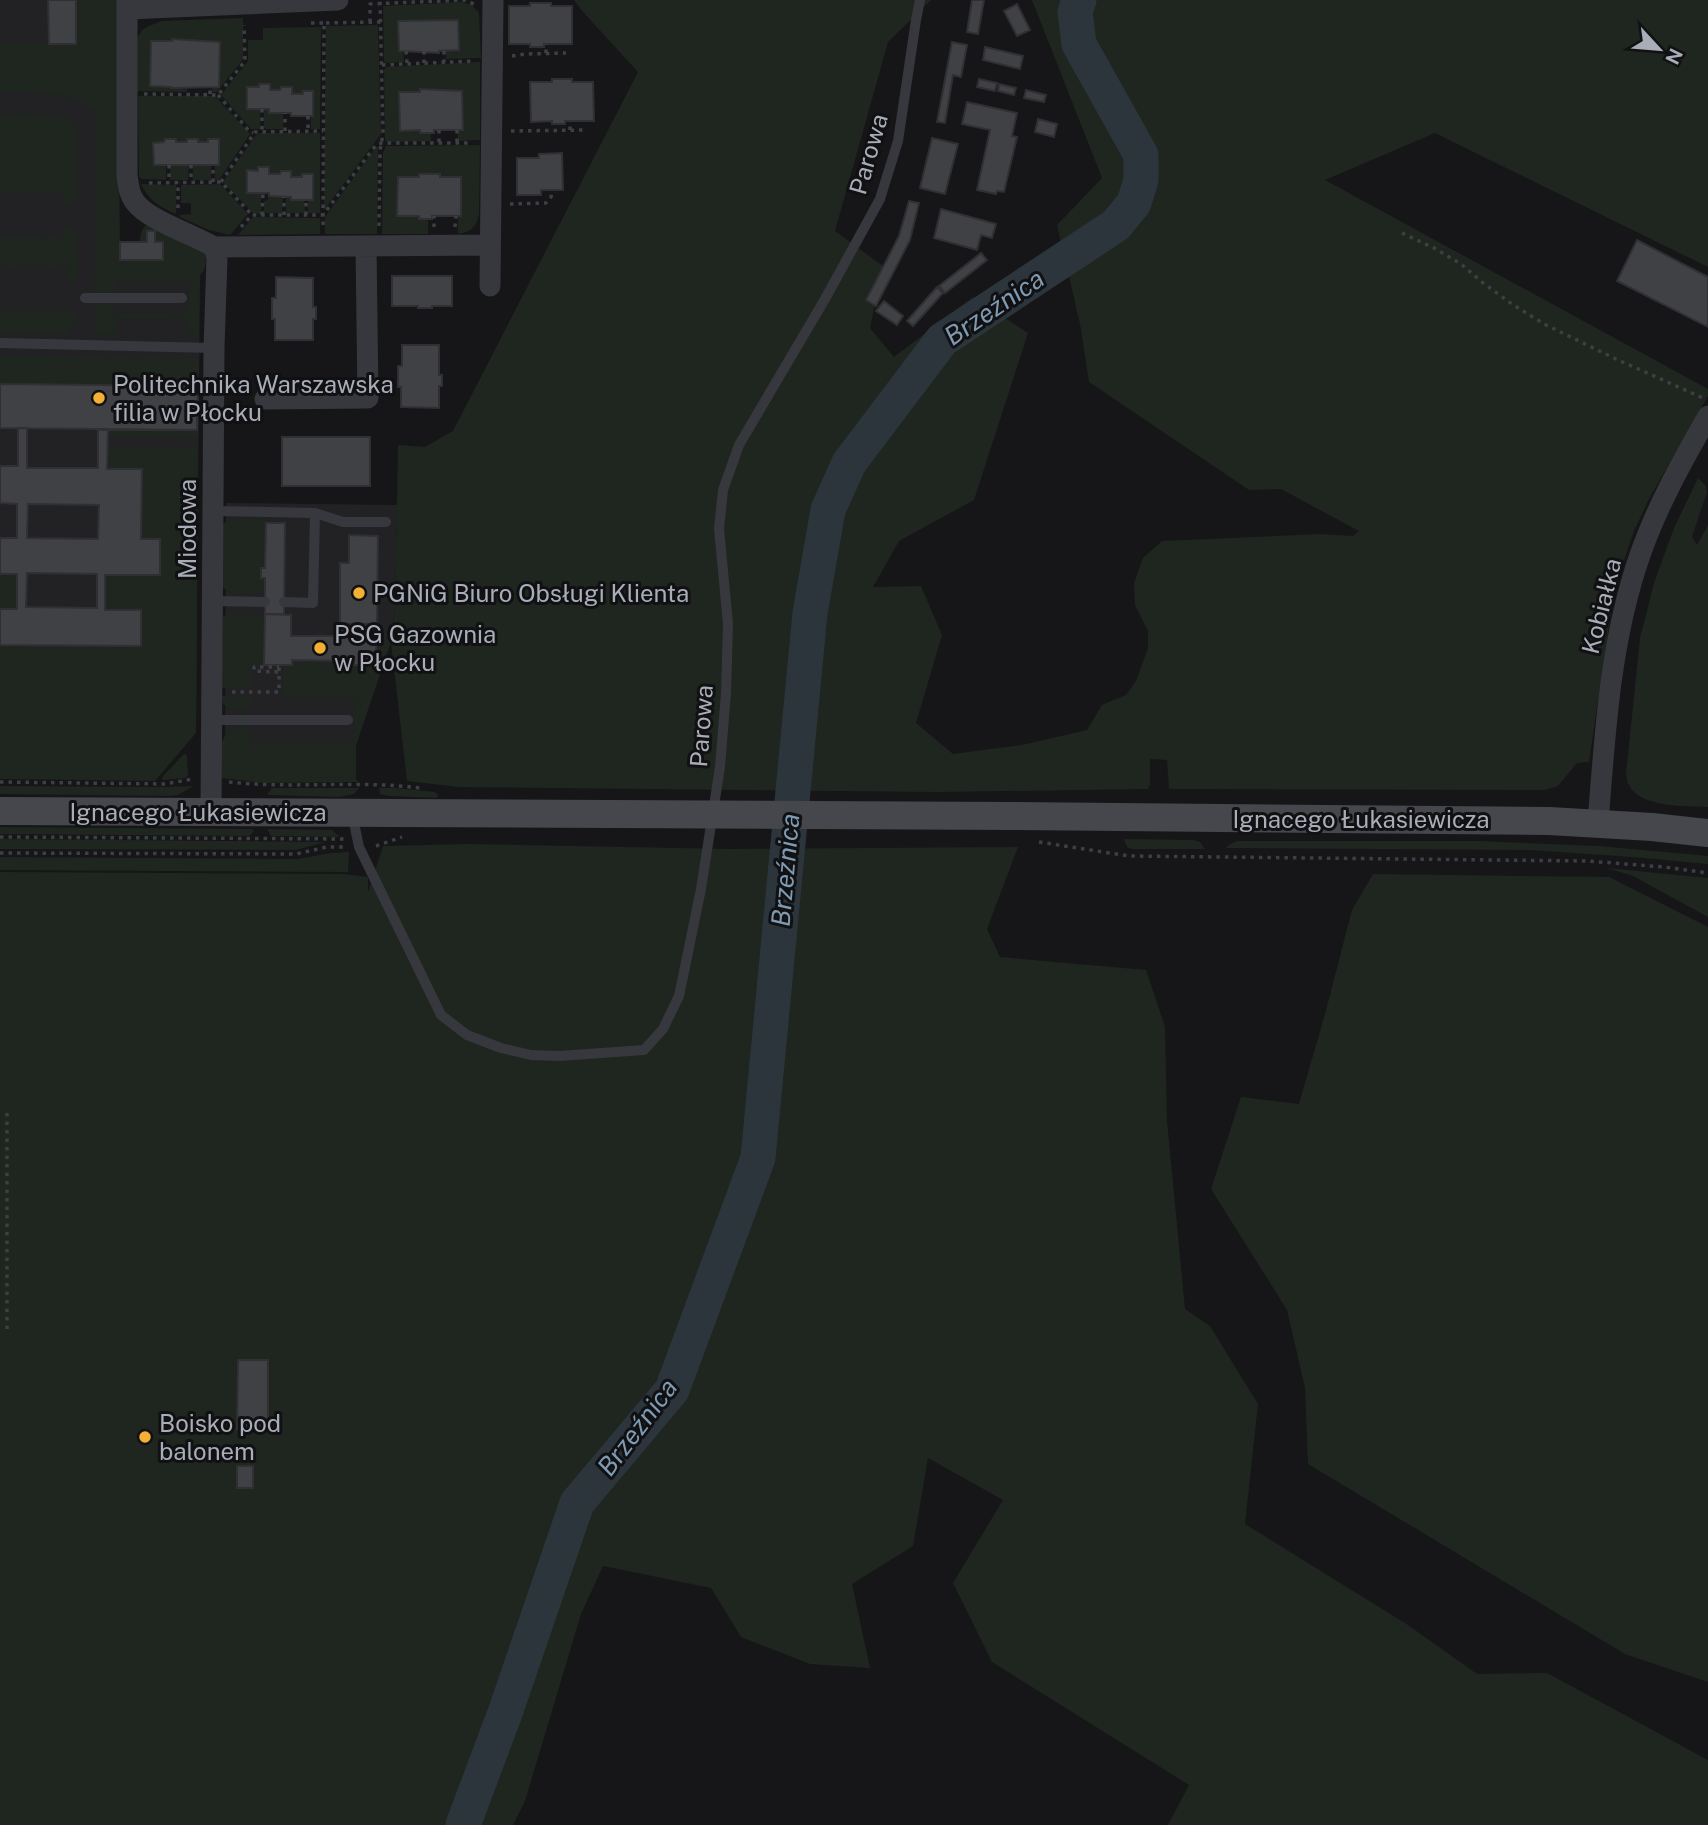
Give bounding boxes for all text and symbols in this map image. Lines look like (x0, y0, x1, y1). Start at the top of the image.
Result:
north arrow (1624, 14, 1694, 84)
text: N (1661, 45, 1687, 68)
street label: Parowa (843, 110, 893, 198)
water label: Brzeźnica (938, 262, 1050, 352)
place label: Politechnika Warszawska filia w Płocku (113, 370, 394, 426)
marker: Politechnika Warszawska filia w Płocku (91, 390, 107, 406)
street label: Miodowa (173, 479, 201, 579)
street label: Kobiałka (1576, 555, 1626, 657)
place label: PGNiG Biuro Obsługi Klienta (373, 579, 689, 607)
marker: PGNiG Biuro Obsługi Klienta (351, 585, 367, 601)
place label: PSG Gazownia w Płocku (334, 620, 496, 676)
marker: PSG Gazownia w Płocku (312, 640, 328, 656)
street label: Parowa (684, 684, 718, 768)
street label: Ignacego Łukasiewicza (69, 798, 327, 826)
street label: Ignacego Łukasiewicza (1232, 805, 1490, 833)
water label: Brzeźnica (765, 812, 805, 928)
water label: Brzeźnica (591, 1372, 683, 1482)
place label: Boisko pod balonem (159, 1409, 281, 1465)
marker: Boisko pod balonem (137, 1429, 153, 1445)

